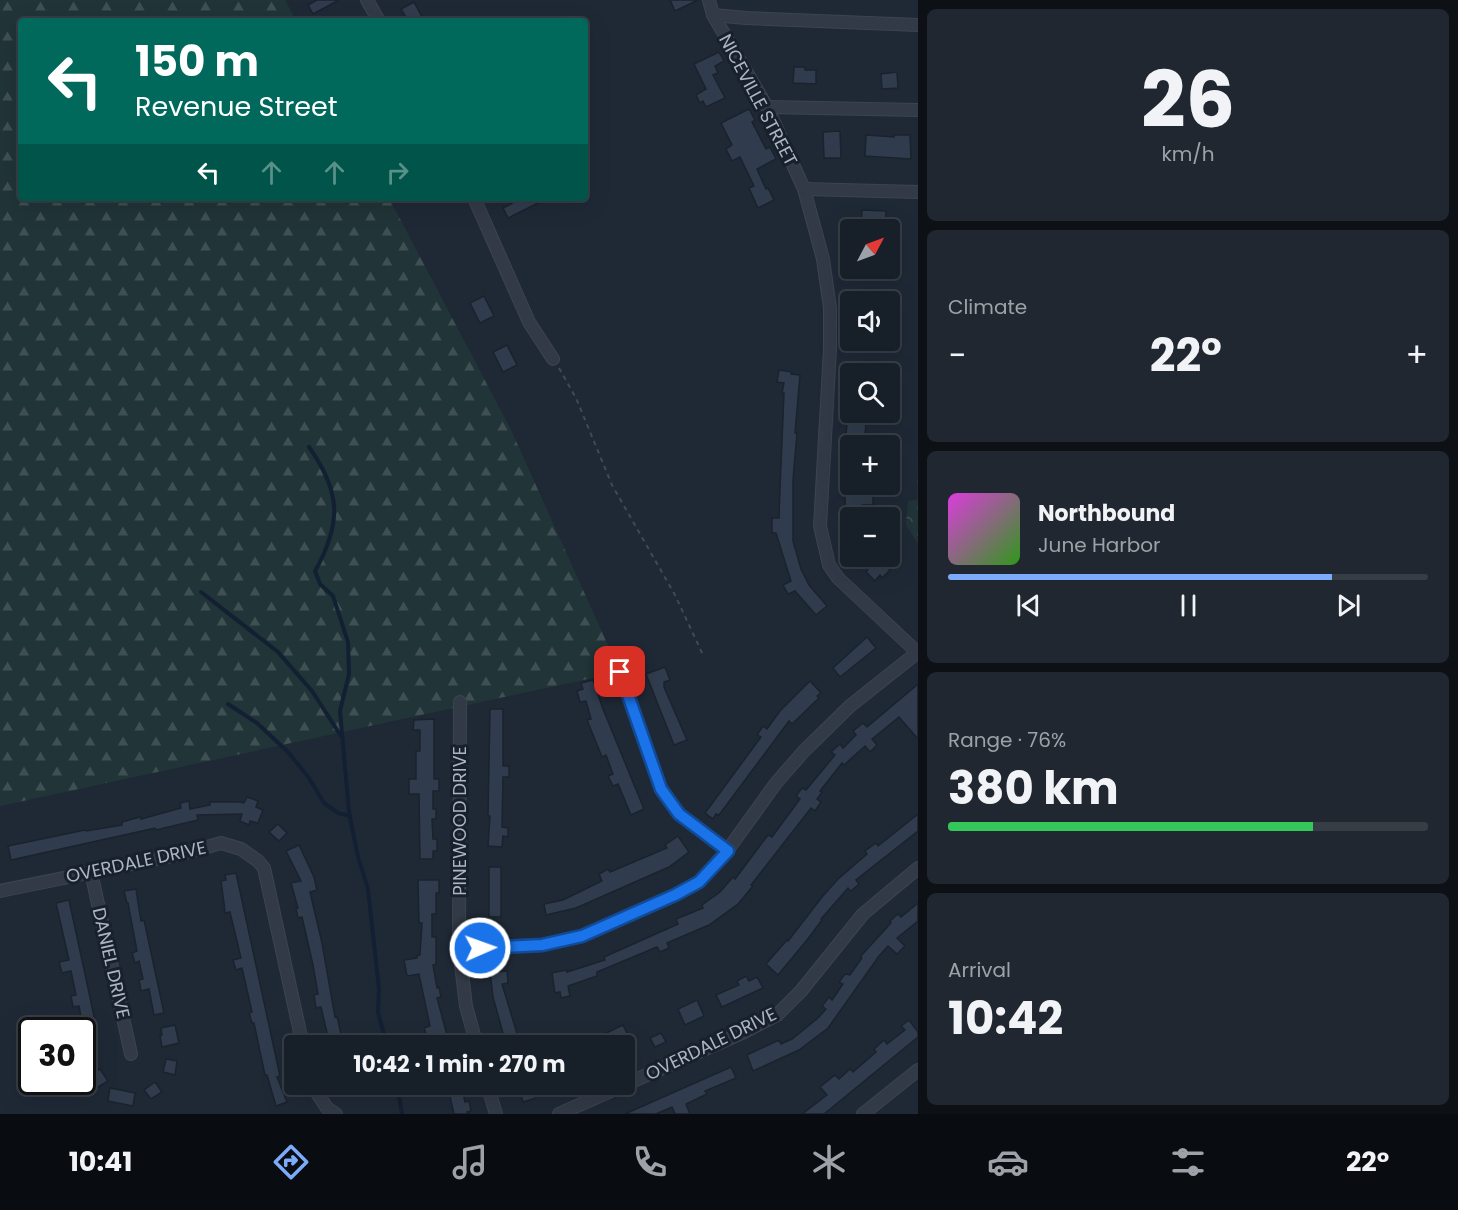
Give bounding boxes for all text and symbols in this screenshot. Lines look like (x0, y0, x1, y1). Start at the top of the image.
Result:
street label: NICEVILLE STREET (713, 30, 804, 170)
text: 150 m (135, 32, 259, 91)
icon: left (36, 42, 114, 120)
text: 26 (1141, 45, 1235, 154)
text: Revenue Street (135, 88, 338, 125)
text: km/h (1161, 140, 1215, 168)
icon: left (192, 156, 225, 189)
icon: ahead (255, 156, 288, 189)
icon: ahead (318, 156, 351, 189)
icon: right (381, 156, 414, 189)
north arrow (840, 219, 900, 279)
map controls (840, 219, 900, 567)
button: sound (840, 291, 900, 351)
text: Climate (948, 293, 1027, 321)
text: 22° (1150, 324, 1222, 387)
text: − (948, 332, 966, 379)
text: + (1405, 332, 1428, 379)
button: search (840, 363, 900, 423)
button: + (840, 435, 900, 495)
text: Northbound (1038, 498, 1175, 529)
button: − (840, 507, 900, 567)
text: June Harbor (1038, 531, 1161, 559)
icon: previous (1012, 589, 1045, 622)
icon: pause (1172, 589, 1205, 622)
icon: next (1332, 589, 1365, 622)
pin (594, 646, 645, 697)
icon: arrive (603, 655, 636, 688)
text: Range · 76% (948, 726, 1066, 754)
street label: PINEWOOD DRIVE (447, 746, 472, 896)
text: 380 km (948, 757, 1119, 820)
street label: OVERDALE DRIVE (64, 834, 208, 889)
street label: DANIEL DRIVE (87, 905, 136, 1021)
position arrow (448, 916, 512, 980)
text: Arrival (948, 956, 1011, 984)
text: 10:42 (948, 987, 1063, 1050)
street label: OVERDALE DRIVE (641, 1001, 780, 1086)
speed limit sign: 30 (18, 1017, 96, 1095)
text: 10:42 · 1 min · 270 m (353, 1049, 566, 1080)
icon: directions (270, 1141, 312, 1183)
icon: music (449, 1141, 491, 1183)
icon: phone (629, 1141, 671, 1183)
icon: climate (808, 1141, 850, 1183)
icon: car (987, 1141, 1029, 1183)
icon: filters (1167, 1141, 1209, 1183)
text: 10:41 (69, 1143, 133, 1180)
text: 22° (1346, 1143, 1389, 1180)

